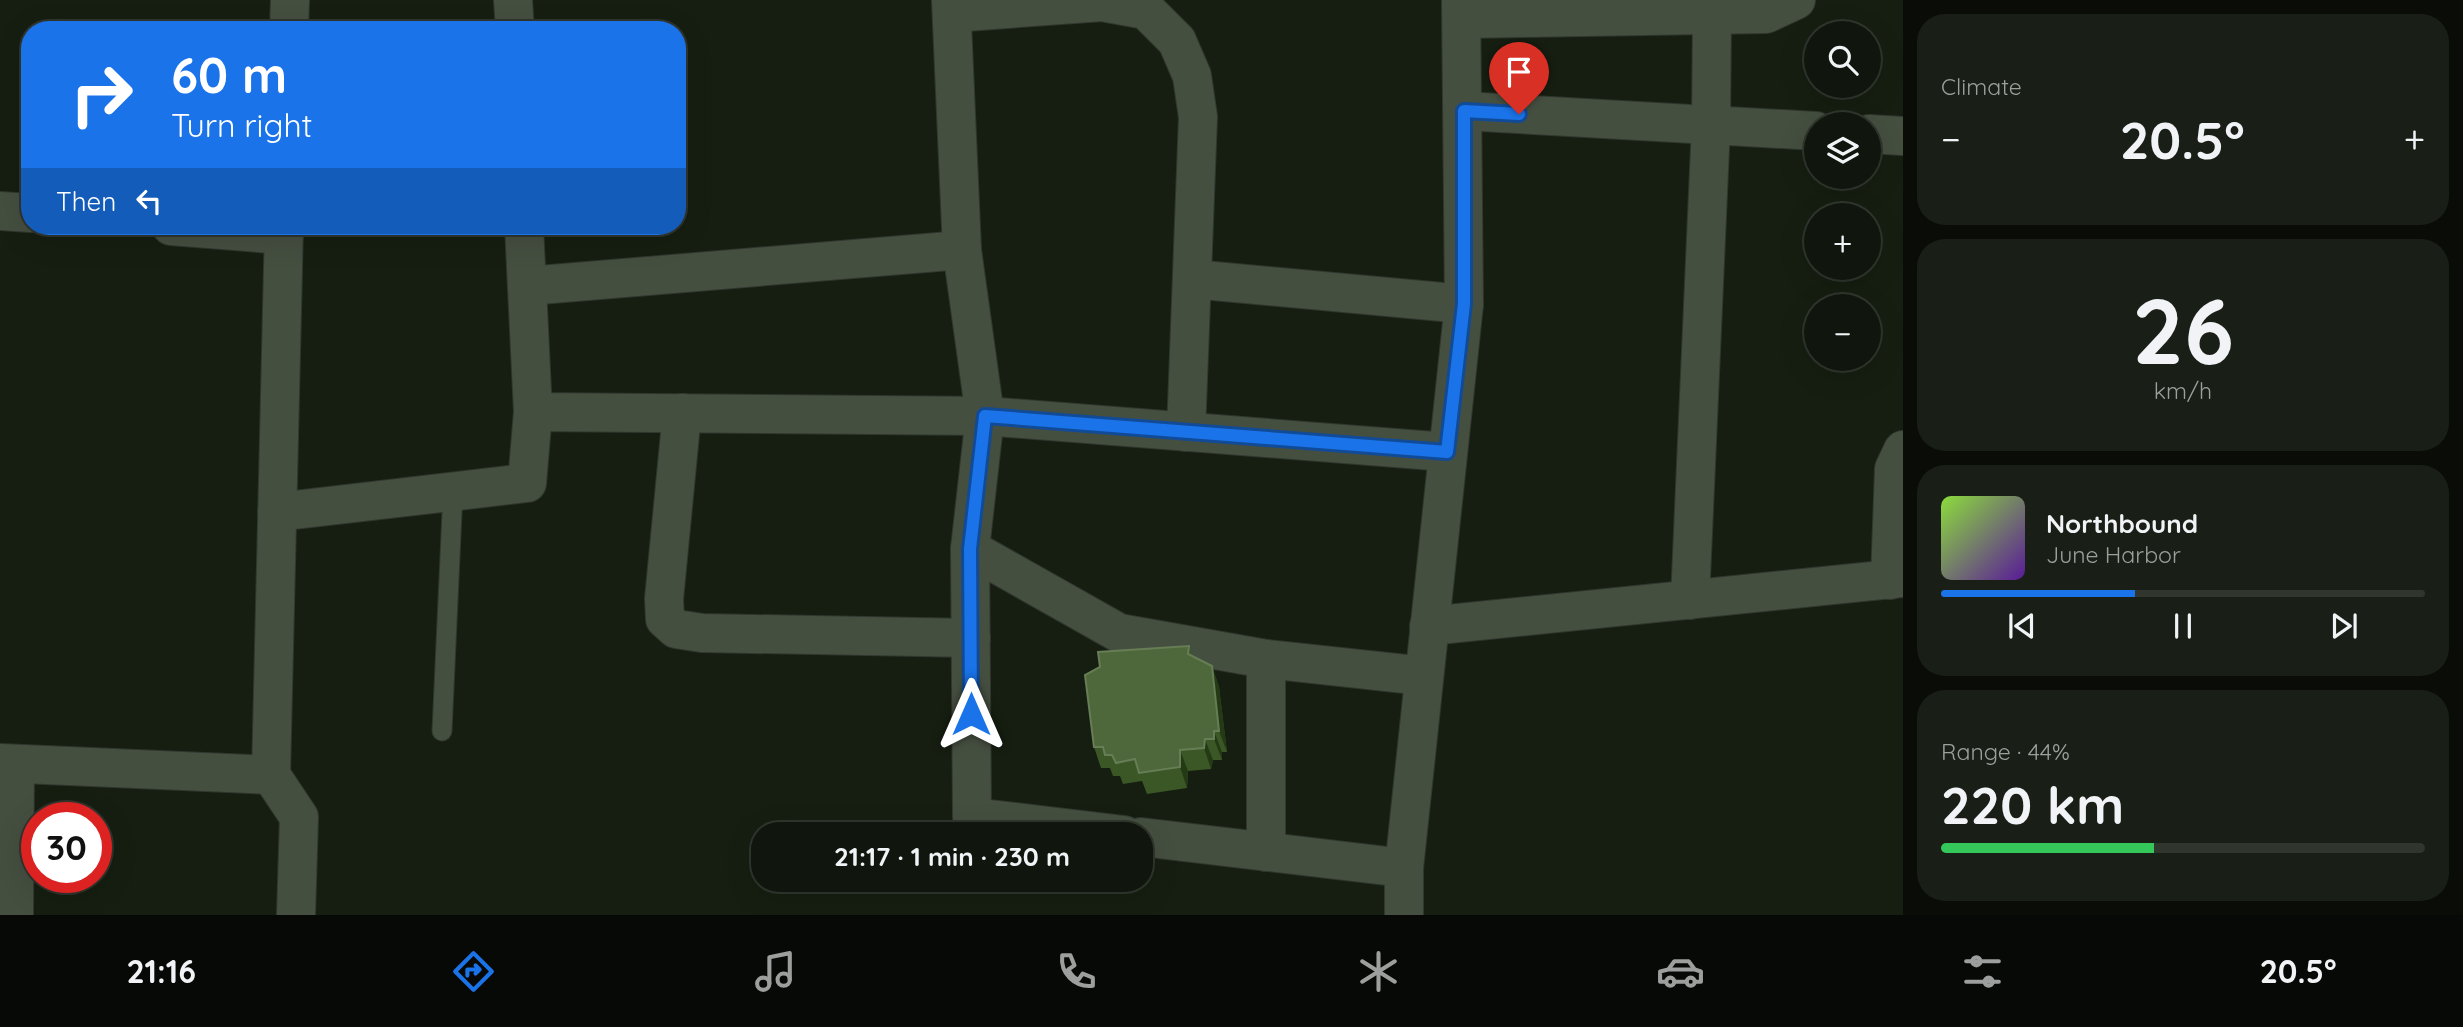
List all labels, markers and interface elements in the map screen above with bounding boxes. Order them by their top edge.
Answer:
map controls [1804,21,1881,371]
button: search [1804,21,1881,98]
pin [1489,42,1549,114]
text: 60 m [171,44,287,105]
icon: right [56,49,147,140]
icon: arrive [1500,53,1538,91]
text: Climate [1941,72,2022,101]
text: Turn right [171,105,312,145]
text: 20.5° [2120,107,2245,172]
button: layers [1804,112,1881,189]
text: − [1941,115,1961,163]
text: + [2404,115,2425,163]
icon: left [130,182,168,220]
text: Then [56,185,116,218]
button: + [1804,203,1881,280]
text: 26 [2132,273,2234,387]
button: − [1804,294,1881,371]
text: km/h [2154,376,2212,405]
text: Northbound [2046,507,2198,540]
text: June Harbor [2046,540,2181,569]
icon: previous [2003,607,2041,645]
icon: pause [2164,607,2202,645]
icon: next [2325,607,2363,645]
position arrow [934,677,1008,751]
text: Range · 44% [1941,737,2070,766]
text: 220 km [1941,772,2124,837]
speed limit sign: 30 [21,802,112,893]
text: 21:17 · 1 min · 230 m [834,840,1070,873]
icon: directions [449,947,498,996]
icon: music [751,947,800,996]
icon: phone [1052,947,1101,996]
icon: climate [1354,947,1403,996]
icon: car [1656,947,1705,996]
icon: filters [1958,947,2007,996]
text: 21:16 [126,951,196,991]
text: 20.5° [2260,951,2336,991]

